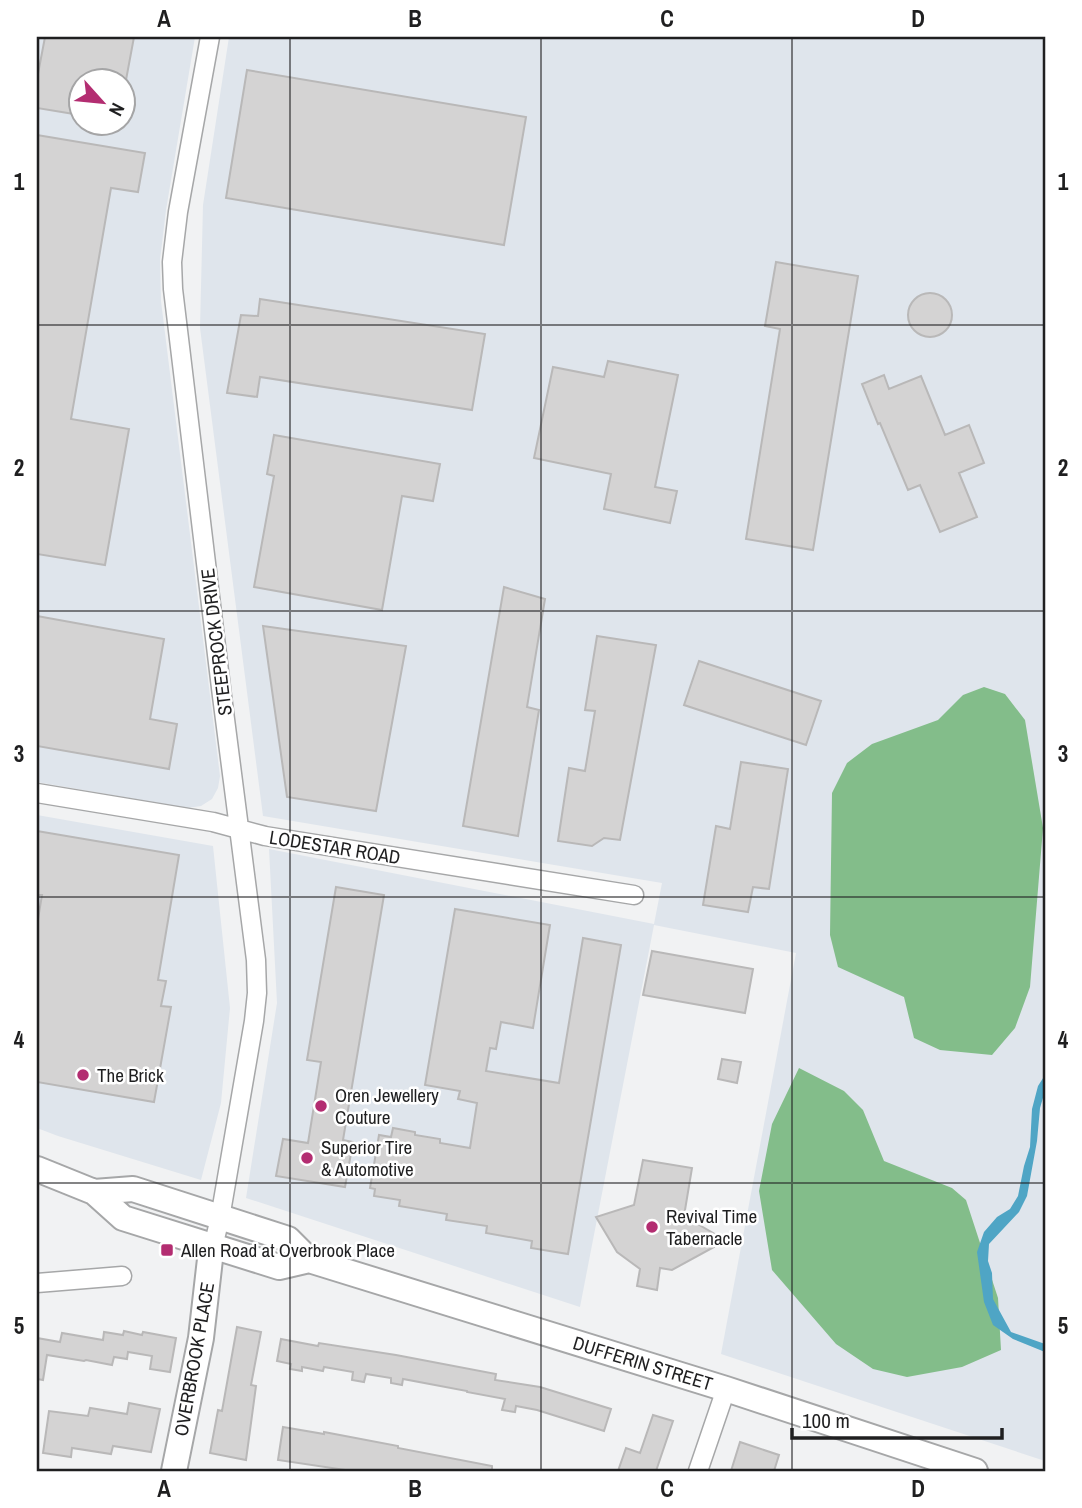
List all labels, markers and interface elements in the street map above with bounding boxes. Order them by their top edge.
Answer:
text: A [157,3,171,34]
text: B [408,3,422,34]
text: C [660,3,674,34]
text: D [911,3,925,34]
north arrow [66,66,136,136]
text: N [103,99,131,121]
text: 1 [14,166,25,197]
text: 1 [1058,166,1069,197]
text: 2 [14,452,24,483]
text: 2 [1058,452,1068,483]
street label: STEEPROCK DRIVE [194,567,238,717]
text: 3 [14,738,24,769]
text: 3 [1058,738,1068,769]
street label: LODESTAR ROAD [268,824,402,870]
text: 4 [14,1024,25,1055]
text: 4 [1058,1024,1069,1055]
place label: The Brick [97,1062,164,1088]
marker: The Brick [75,1067,91,1083]
place label: Oren Jewellery Couture [335,1082,439,1130]
marker: Oren Jewellery Couture [313,1098,329,1114]
place label: Superior Tire & Automotive [321,1134,414,1182]
marker: Superior Tire & Automotive [299,1150,315,1166]
place label: Revival Time Tabernacle [666,1203,757,1251]
marker: Revival Time Tabernacle [644,1219,660,1235]
place label: Allen Road at Overbrook Place [180,1237,395,1263]
marker: Allen Road at Overbrook Place [159,1242,175,1258]
street label: OVERBROOK PLACE [168,1280,220,1438]
text: 5 [14,1310,24,1341]
text: 5 [1058,1310,1068,1341]
street label: DUFFERIN STREET [570,1329,716,1397]
scale bar [792,1396,1002,1440]
text: 100 m [802,1406,850,1435]
text: A [157,1473,171,1504]
text: B [408,1473,422,1504]
text: C [660,1473,674,1504]
text: D [911,1473,925,1504]

